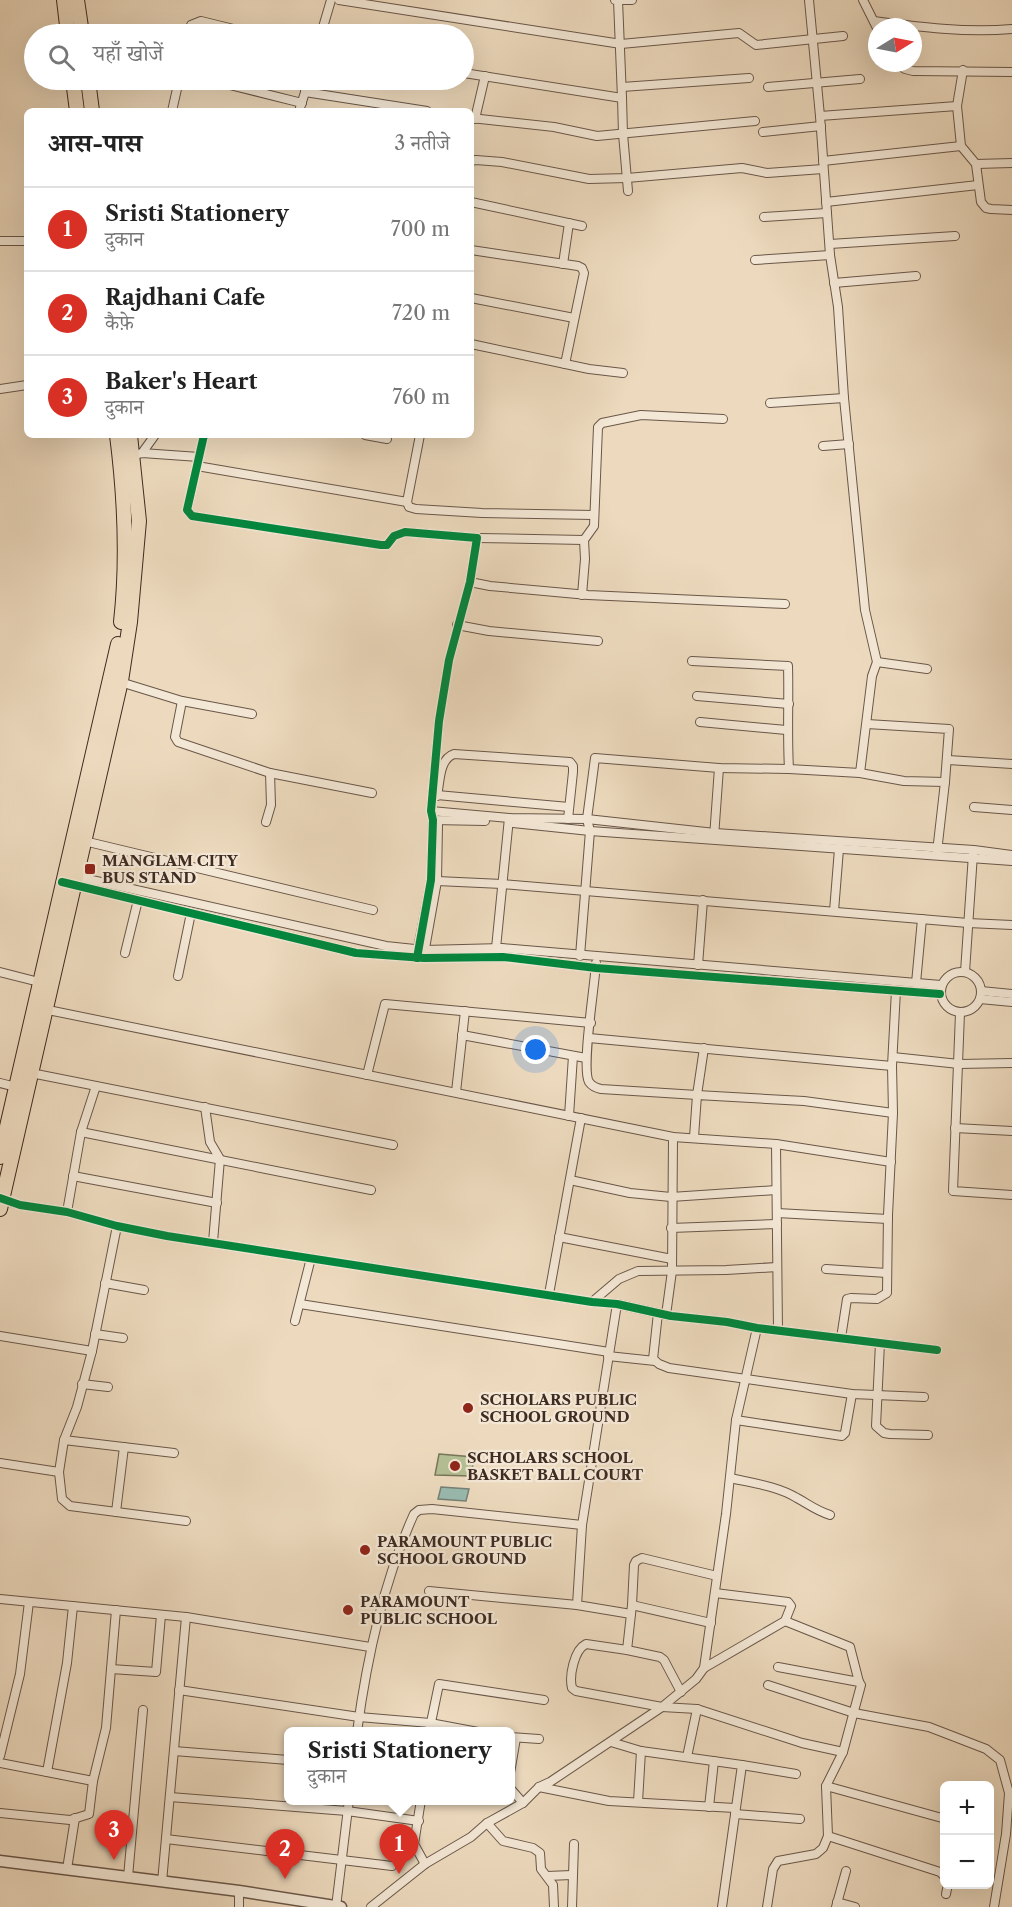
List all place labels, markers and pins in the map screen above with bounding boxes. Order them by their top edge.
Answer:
place label: MANGLAM CITY BUS STAND [102,851,239,887]
marker: MANGLAM CITY BUS STAND [83,862,97,876]
place label: SCHOLARS PUBLIC SCHOOL GROUND [480,1390,637,1426]
marker: SCHOLARS PUBLIC SCHOOL GROUND [461,1401,475,1415]
place label: SCHOLARS SCHOOL BASKET BALL COURT [467,1448,644,1484]
marker: SCHOLARS SCHOOL BASKET BALL COURT [448,1459,462,1473]
place label: PARAMOUNT PUBLIC SCHOOL GROUND [377,1532,552,1568]
marker: PARAMOUNT PUBLIC SCHOOL GROUND [358,1543,372,1557]
place label: PARAMOUNT PUBLIC SCHOOL [360,1592,498,1628]
marker: PARAMOUNT PUBLIC SCHOOL [341,1603,355,1617]
pin: 3 [94,1810,134,1860]
pin: 1 [380,1824,418,1874]
pin: 2 [266,1830,304,1879]

